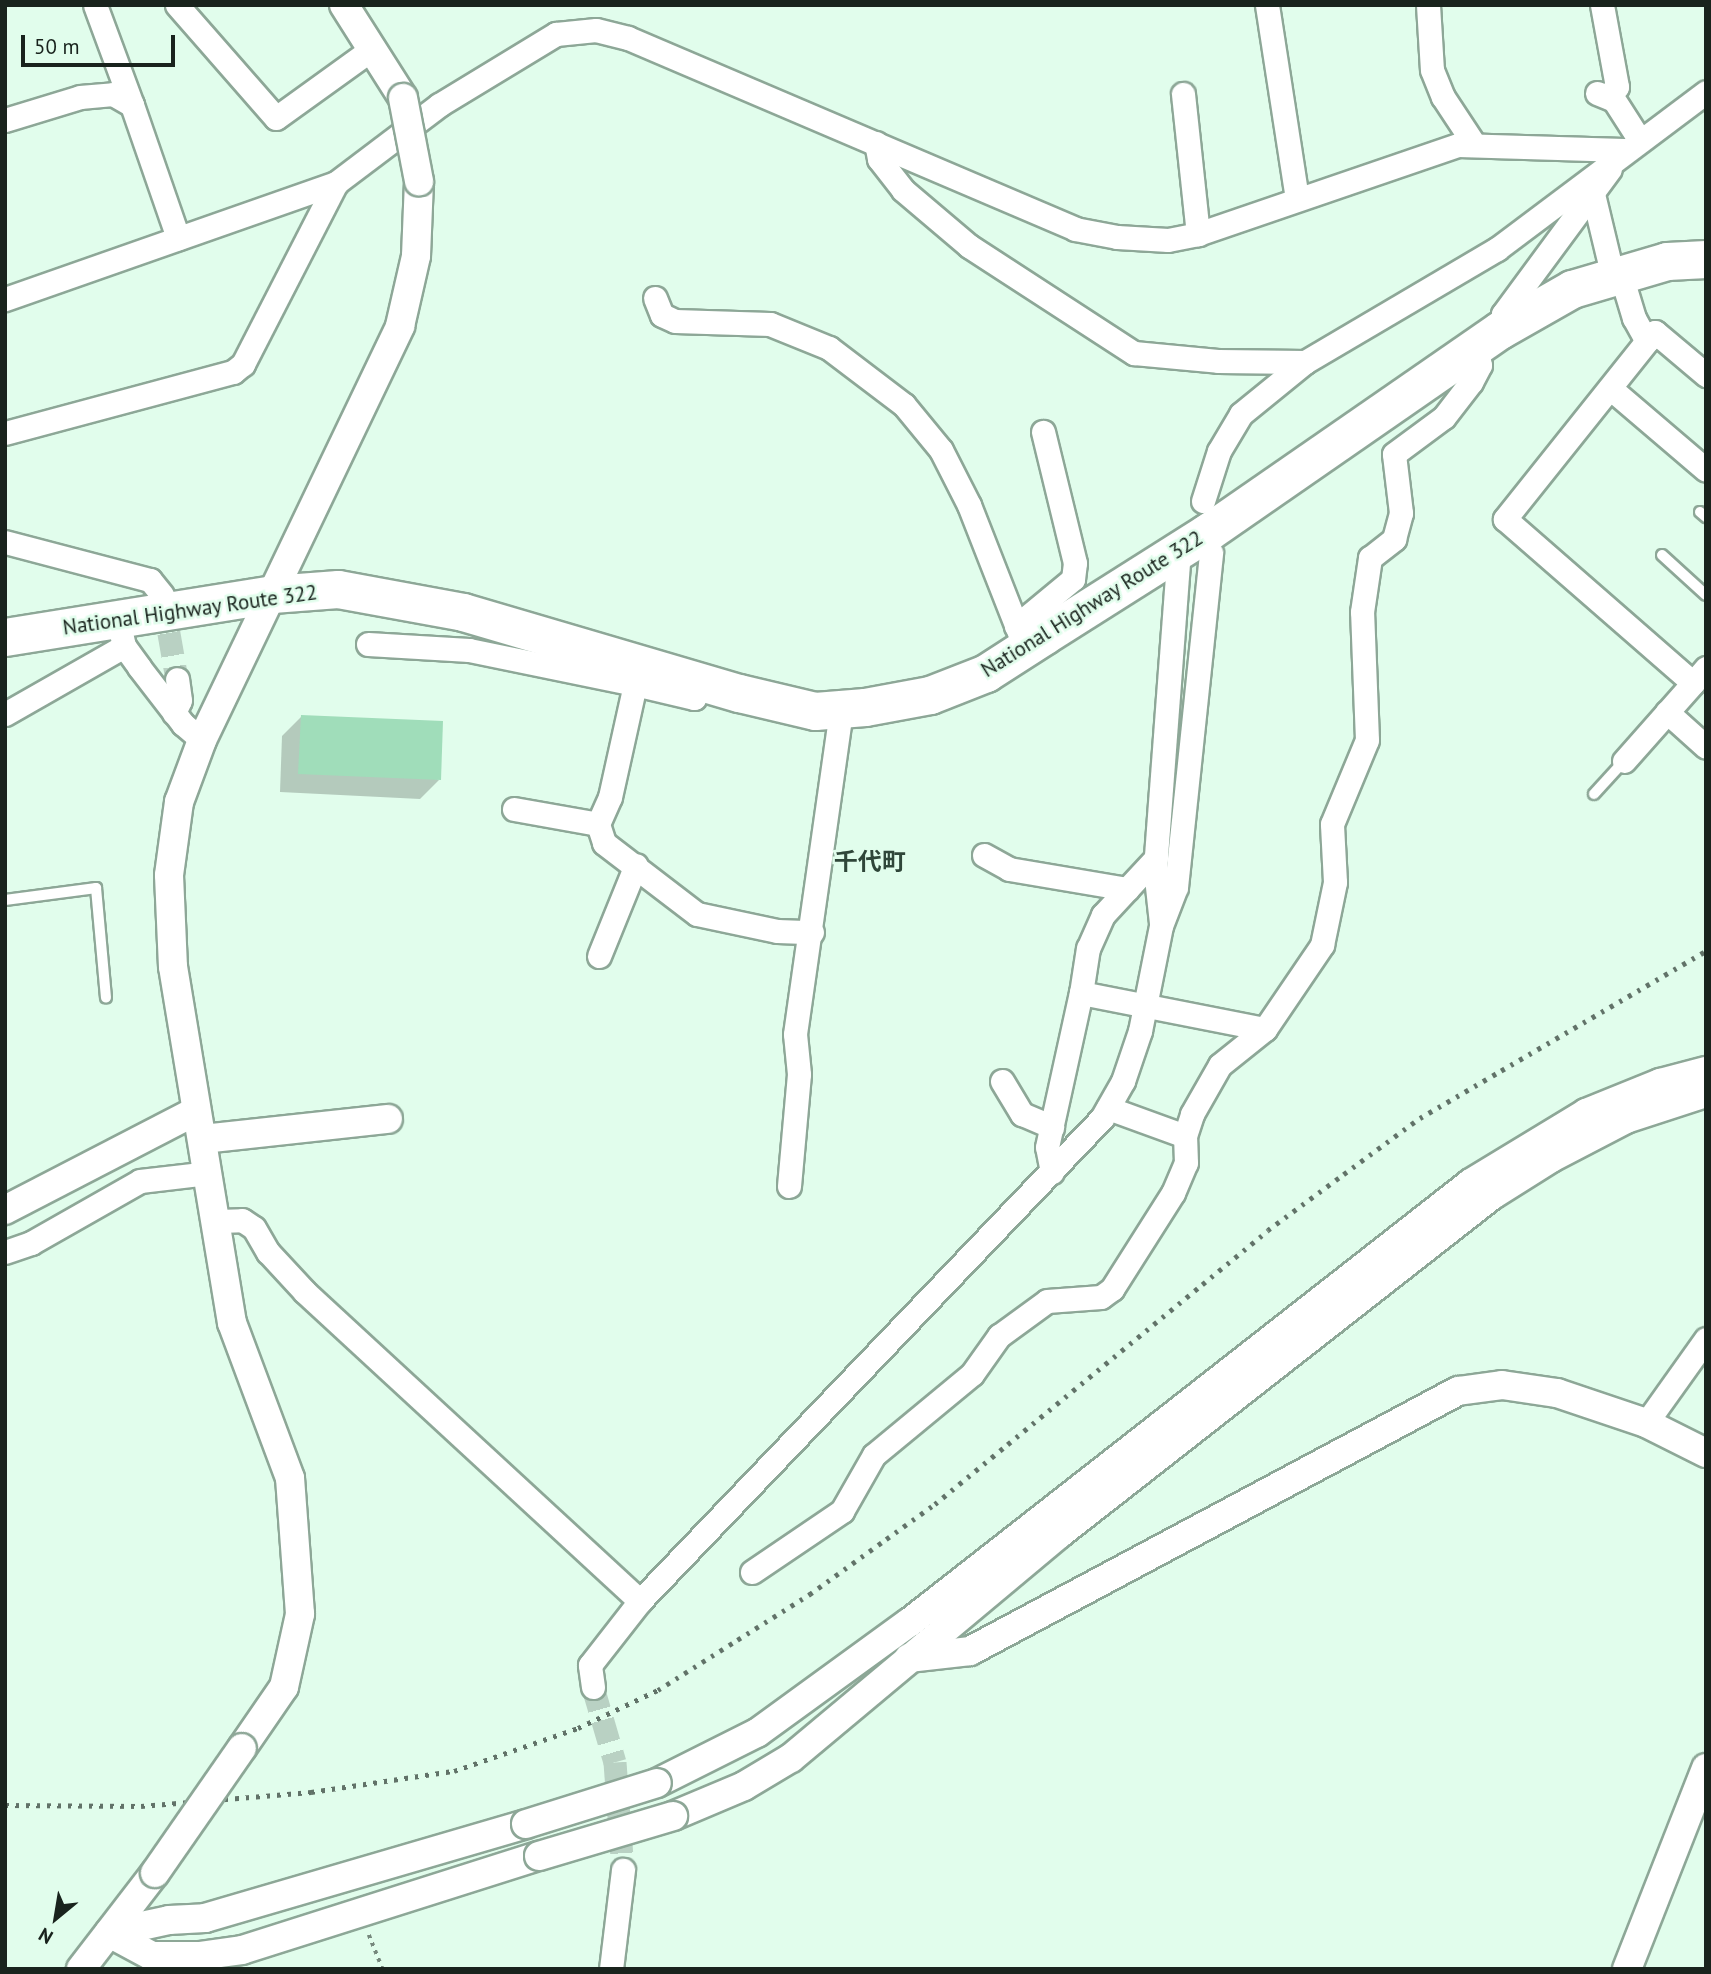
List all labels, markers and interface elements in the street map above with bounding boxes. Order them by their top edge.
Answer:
scale bar [24,21,178,65]
text: 50 m [34,33,80,60]
street label: National Highway Route 322 [976,525,1208,683]
street label: National Highway Route 322 [61,580,319,640]
district label: 千代町 [834,848,906,876]
north arrow [21,1883,91,1953]
text: N [34,1923,57,1950]

